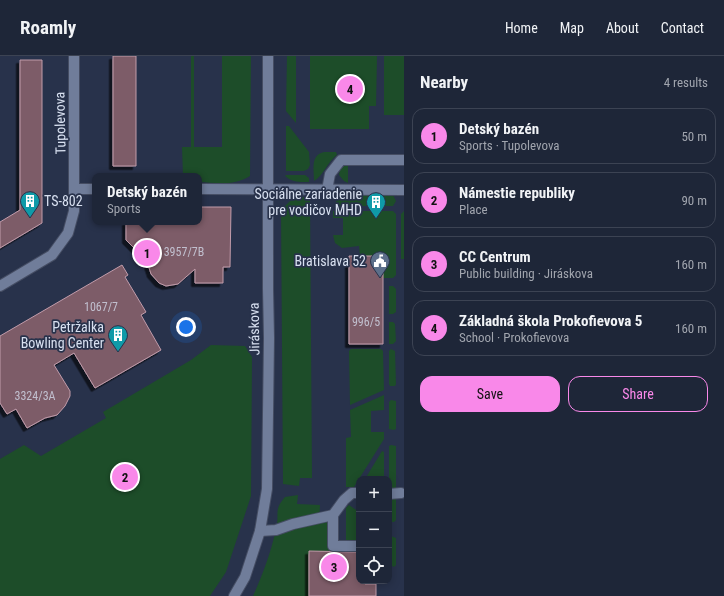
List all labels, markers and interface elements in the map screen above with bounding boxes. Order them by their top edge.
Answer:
text: Roamly [20,16,76,39]
text: Home [505,20,538,36]
text: Map [560,20,584,36]
text: About [606,20,639,36]
text: Contact [661,20,704,36]
text: Nearby [420,72,468,92]
pin: 4 [337,74,363,104]
text: 4 results [664,75,708,90]
street label: Tupolevova [51,92,69,154]
text: Detský bazén [459,120,539,138]
text: 1 [431,129,437,144]
text: 50 m [681,129,707,144]
text: Sports · Tupolevova [459,138,560,153]
popup [92,173,202,225]
text: Detský bazén [107,183,187,201]
text: Námestie republiky [459,184,575,202]
place label: Sociálne zariadenie pre vodičov MHD [254,186,362,218]
building icon: TS-802 [19,190,41,218]
building icon: Sociálne zariadenie pre vodičov MHD [365,191,387,219]
place label: TS-802 [44,193,83,209]
text: 2 [431,193,437,208]
text: 90 m [681,193,707,208]
text: Sports [107,201,141,216]
text: Place [459,202,488,217]
pin: 1 [134,238,160,268]
house number: 3957/7B [164,245,204,259]
text: CC Centrum [459,248,531,266]
public building icon: Bratislava 52 [369,250,391,278]
place label: Bratislava 52 [294,253,366,269]
text: 3 [431,257,437,272]
text: 160 m [675,257,707,272]
text: Public building · Jiráskova [459,266,593,281]
house number: 1067/7 [84,300,118,314]
street label: Jiráskova [246,302,262,356]
text: Základná škola Prokofievova 5 [459,312,642,330]
house number: 996/5 [352,315,380,329]
your location [176,317,196,337]
place label: Petržalka Bowling Center [21,319,104,351]
text: 4 [431,321,437,336]
text: 160 m [675,321,707,336]
building icon: Petržalka Bowling Center [107,324,129,352]
text: School · Prokofievova [459,330,569,345]
button: Save [420,376,560,412]
button: Share [568,376,708,412]
house number: 3324/3A [15,389,56,403]
pin: 2 [112,462,138,492]
map controls [356,476,392,584]
button: + [356,476,392,512]
button: − [356,512,392,548]
button: locate [356,548,392,584]
pin: 3 [321,552,347,582]

